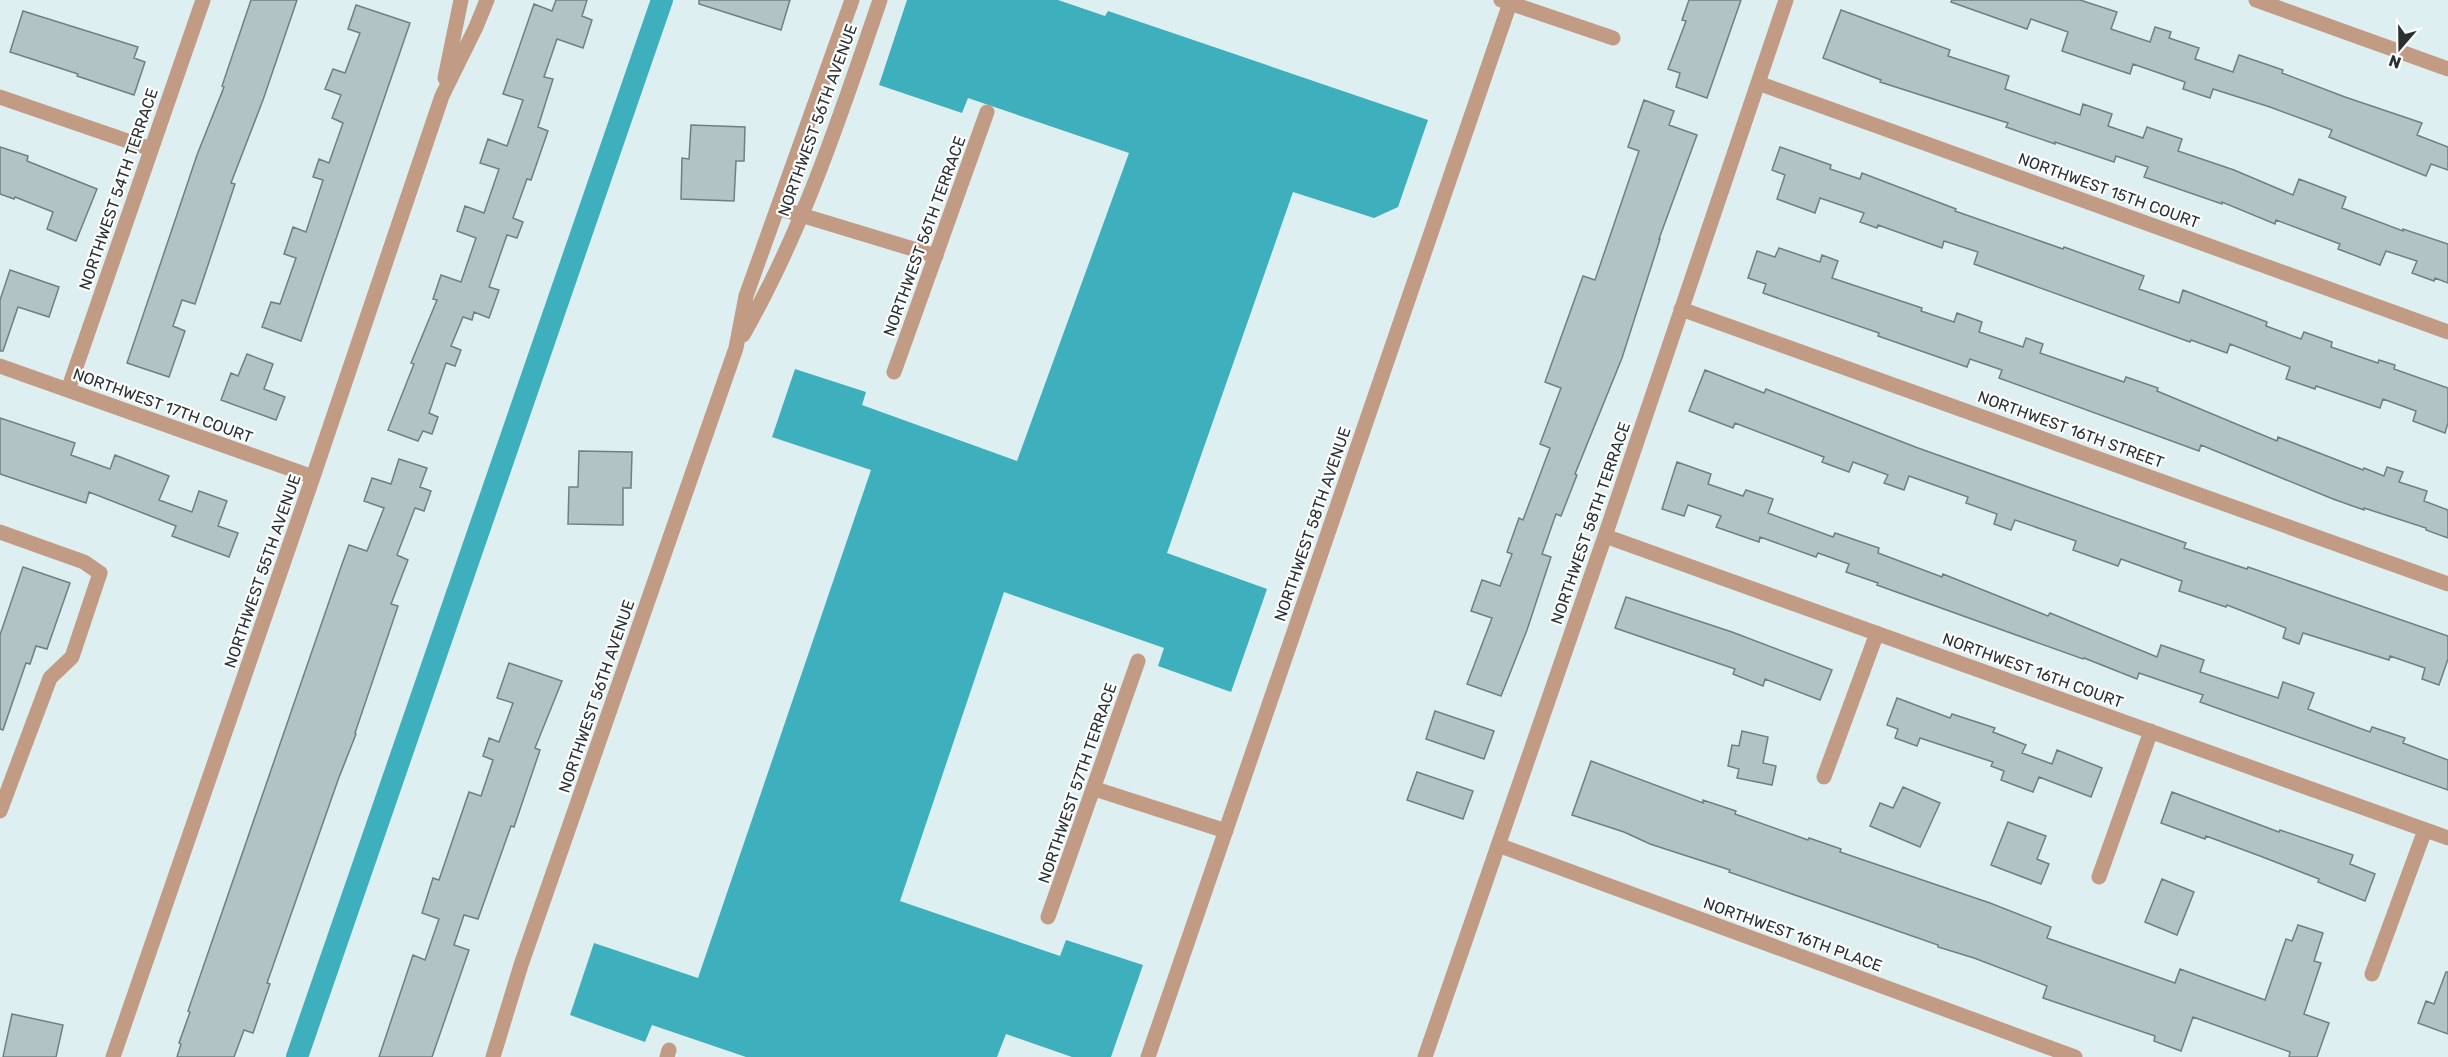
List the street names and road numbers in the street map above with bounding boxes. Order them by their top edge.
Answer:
street label: NORTHWEST 56TH AVENUE [774,22,861,219]
street label: NORTHWEST 54TH TERRACE [75,86,162,293]
street label: NORTHWEST 56TH TERRACE [879,133,970,339]
street label: NORTHWEST 15TH COURT [2016,149,2202,232]
street label: NORTHWEST 17TH COURT [70,364,255,447]
street label: NORTHWEST 16TH STREET [1975,387,2167,472]
street label: NORTHWEST 58TH TERRACE [1547,419,1634,627]
street label: NORTHWEST 58TH AVENUE [1270,425,1355,624]
street label: NORTHWEST 55TH AVENUE [220,472,305,670]
street label: NORTHWEST 56TH AVENUE [554,597,638,795]
street label: NORTHWEST 16TH COURT [1940,629,2126,712]
street label: NORTHWEST 57TH TERRACE [1034,680,1121,886]
street label: NORTHWEST 16TH PLACE [1701,893,1885,976]

